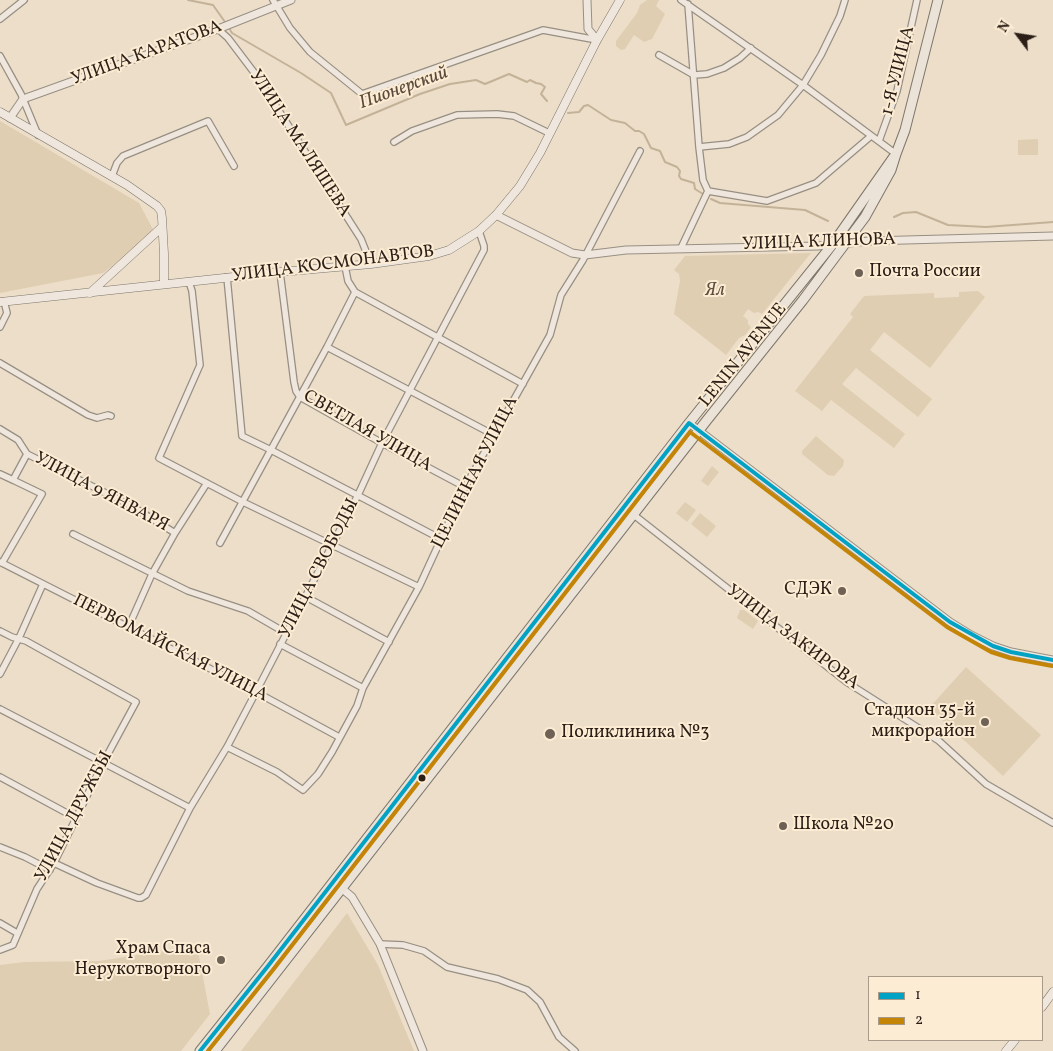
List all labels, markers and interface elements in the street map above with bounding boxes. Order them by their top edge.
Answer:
north arrow [993,10,1043,60]
street label: УЛИЦА КАРАТОВА [69,17,225,91]
text: N [994,18,1015,36]
street label: 1-Я УЛИЦА [877,24,921,118]
water label: Пионерский [356,62,452,116]
street label: УЛИЦА МАЛЯШЕВА [243,66,355,222]
street label: УЛИЦА КЛИНОВА [742,230,896,256]
street label: УЛИЦА КОСМОНАВТОВ [230,242,436,288]
place label: Почта России [869,262,981,284]
marker: Почта России [853,267,865,279]
park label: Ял [705,281,725,303]
street label: LENIN AVENUE [696,300,792,412]
street label: СВЕТЛАЯ УЛИЦА [299,386,435,478]
street label: ЦЕЛИННАЯ УЛИЦА [428,393,524,553]
street label: УЛИЦА 9 ЯНВАРЯ [30,448,172,538]
street label: УЛИЦА СВОБОДЫ [275,495,365,643]
place label: СДЭК [784,580,832,602]
street label: УЛИЦА ЗАКИРОВА [721,581,863,695]
marker: СДЭК [836,585,848,597]
street label: ПЕРВОМАЙСКАЯ УЛИЦА [69,590,271,708]
place label: Стадион 35-й микрорайон [864,701,975,744]
marker: Стадион 35-й микрорайон [979,716,991,728]
place label: Поликлиника №3 [561,723,709,745]
marker: Поликлиника №3 [543,727,557,741]
street label: УЛИЦА ДРУЖБЫ [31,748,119,886]
unlabelled marker [417,773,427,783]
place label: Школа №20 [793,815,894,837]
marker: Школа №20 [777,820,789,832]
place label: Храм Спаса Нерукотворного [74,939,211,982]
marker: Храм Спаса Нерукотворного [215,954,227,966]
legend [868,976,1043,1041]
text: 1 [915,985,921,1006]
text: 2 [915,1010,923,1031]

